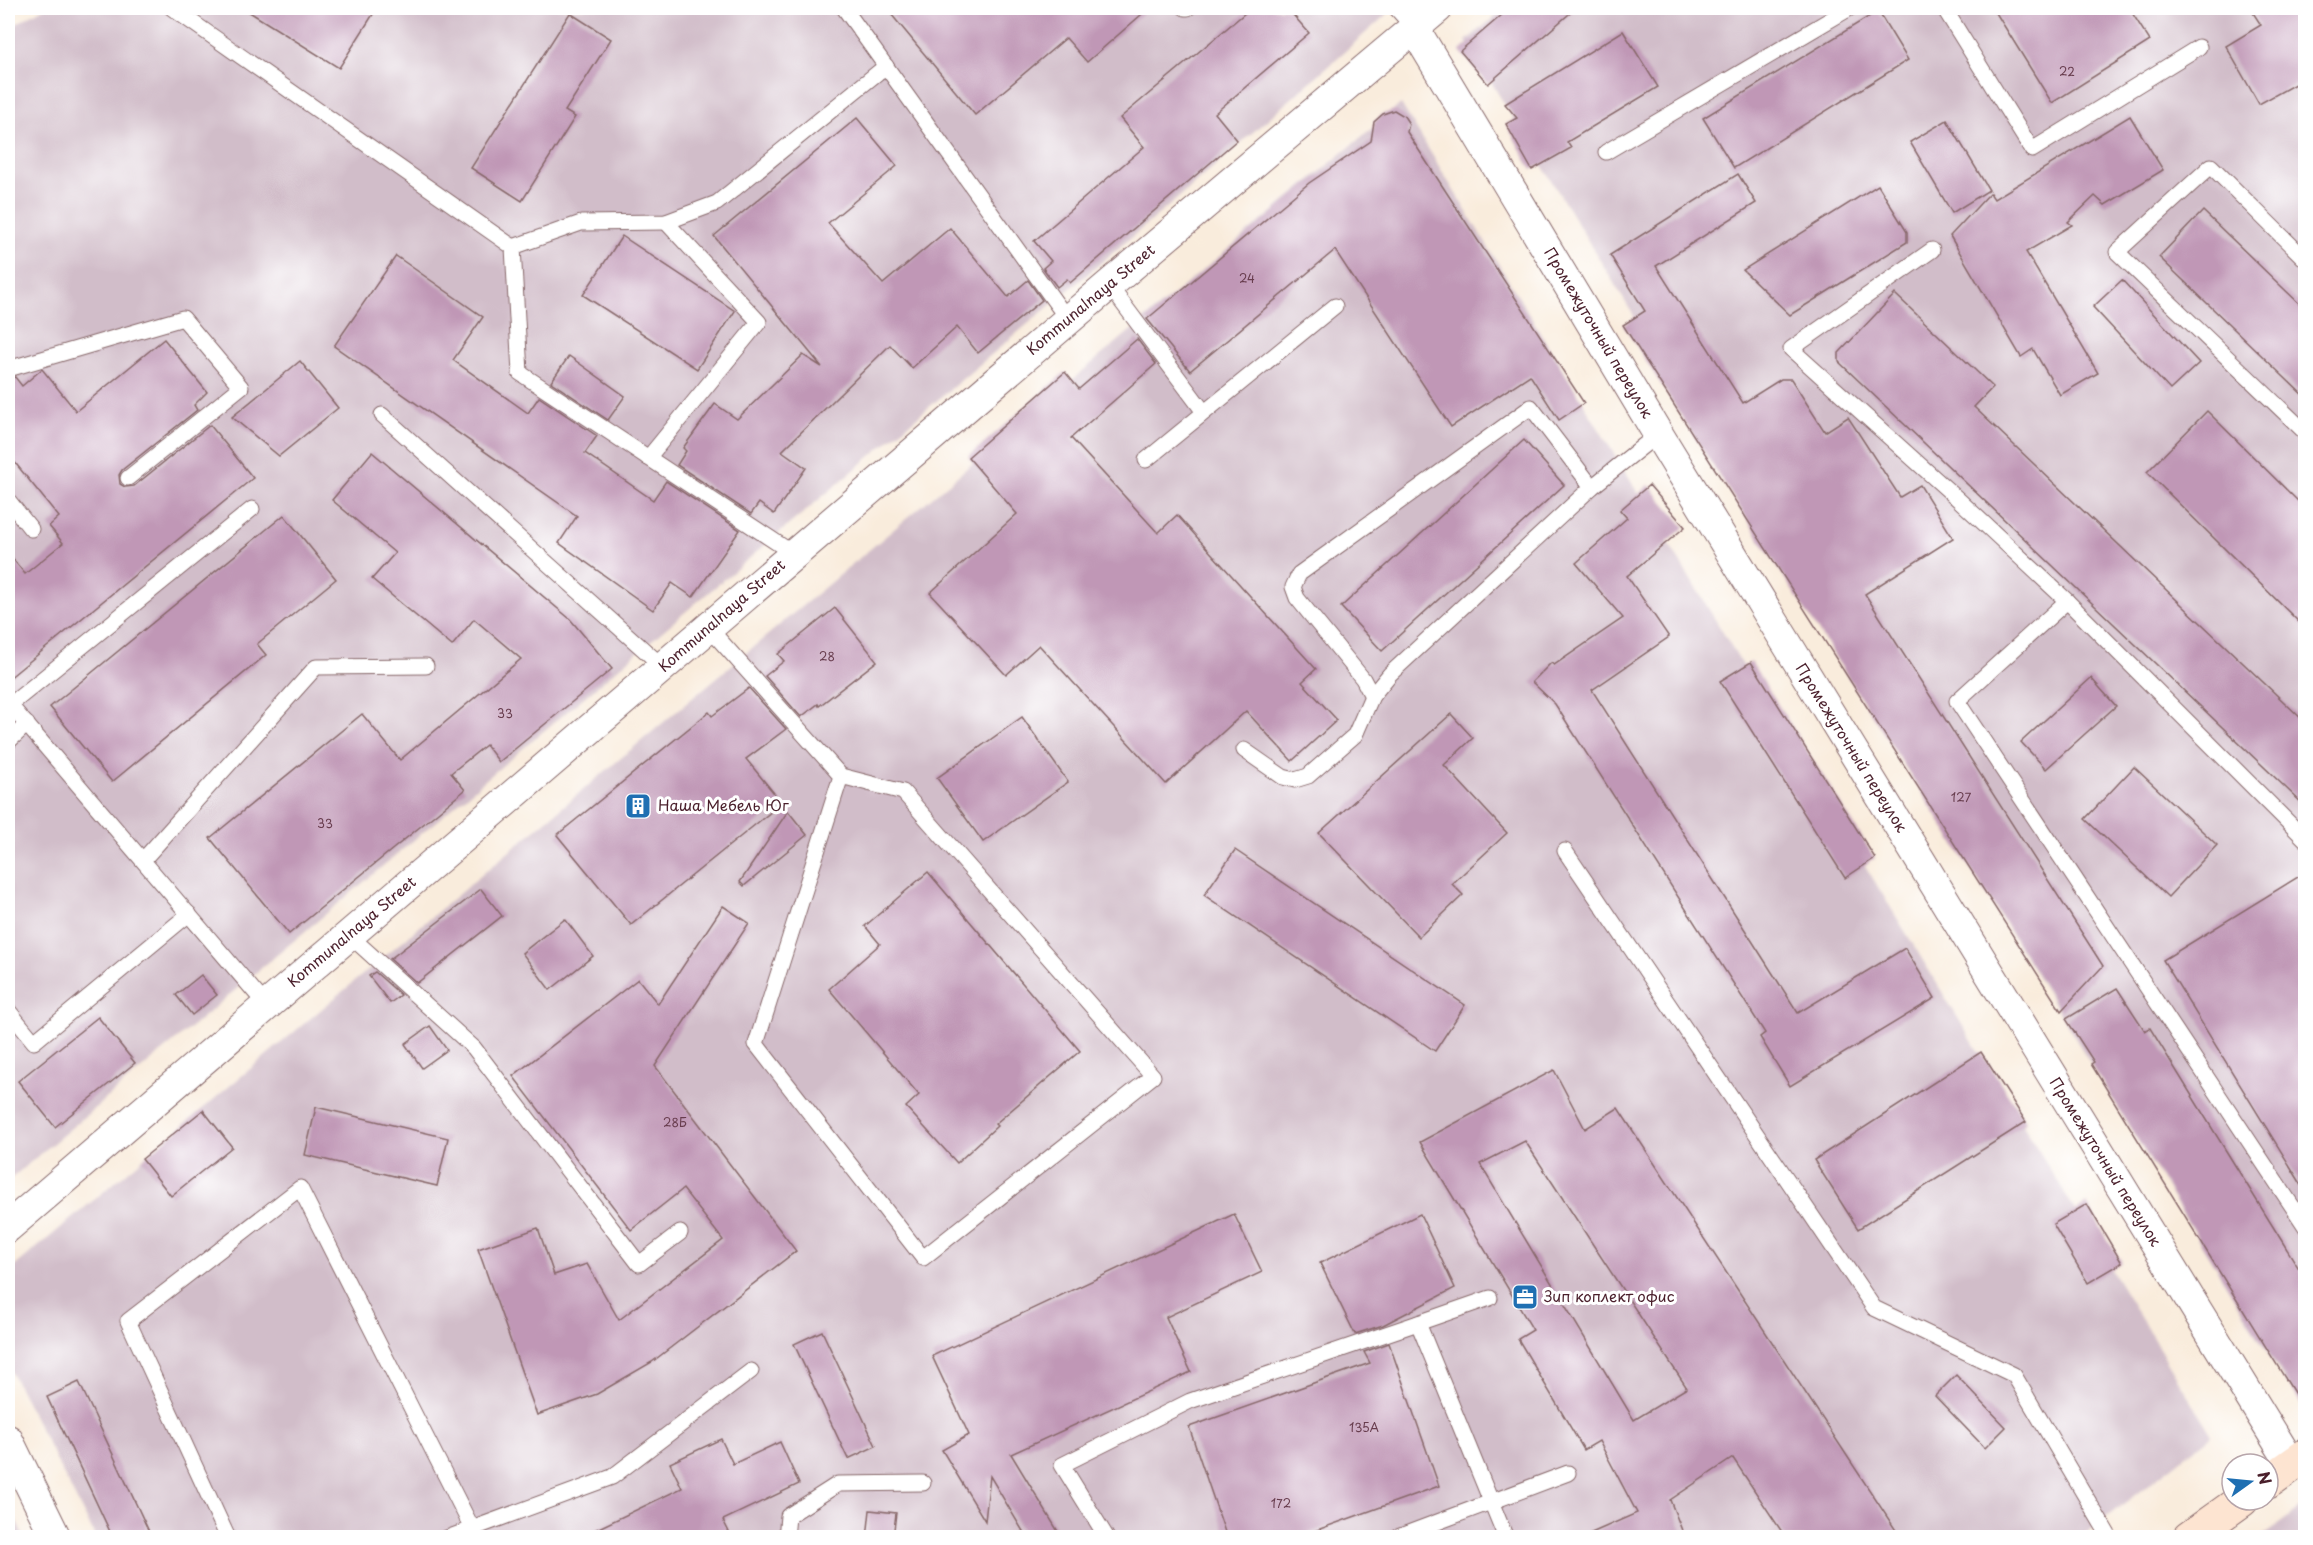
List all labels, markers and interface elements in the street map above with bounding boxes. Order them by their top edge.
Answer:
house number: 22 [2059,62,2075,80]
street label: Kommunalnaya Street [1021,238,1159,360]
street label: Промежуточный переулок [1539,243,1660,422]
house number: 24 [1239,269,1255,287]
street label: Kommunalnaya Street [652,553,790,677]
house number: 28 [819,647,835,665]
street label: Промежуточный переулок [1791,658,1914,836]
house number: 33 [497,704,513,722]
house number: 127 [1951,788,1971,806]
building icon: Наша Мебель Юг [623,791,653,821]
place label: Наша Мебель Юг [658,793,789,816]
house number: 33 [317,814,333,832]
street label: Kommunalnaya Street [282,870,420,992]
street label: Промежуточный переулок [2045,1072,2168,1250]
house number: 28Б [663,1113,687,1131]
office icon: Зип коплект офис [1510,1282,1540,1312]
place label: Зип коплект офис [1544,1284,1675,1307]
house number: 135А [1349,1418,1379,1436]
north arrow [2220,1452,2280,1512]
text: N [2252,1469,2279,1487]
house number: 172 [1271,1494,1291,1512]

